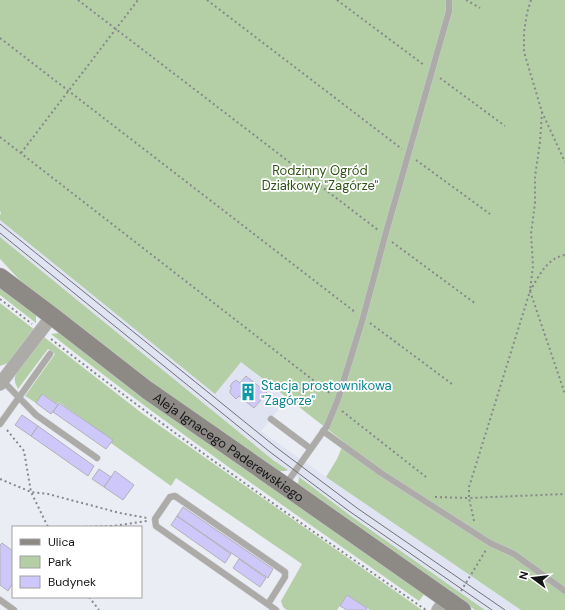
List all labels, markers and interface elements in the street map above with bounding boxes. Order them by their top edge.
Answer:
park label: Rodzinny Ogród Działkowy "Zagórze" [262,162,378,194]
place label: Stacja prostownikowa "Zagórze" [261,377,392,409]
building icon: Stacja prostownikowa "Zagórze" [238,382,258,402]
street label: Aleja Ignacego Paderewskiego [150,388,308,506]
legend [12,526,142,598]
text: Ulica [48,534,75,550]
text: Park [48,554,72,570]
north arrow [513,558,553,598]
text: N [516,570,531,581]
text: Budynek [48,574,96,590]

